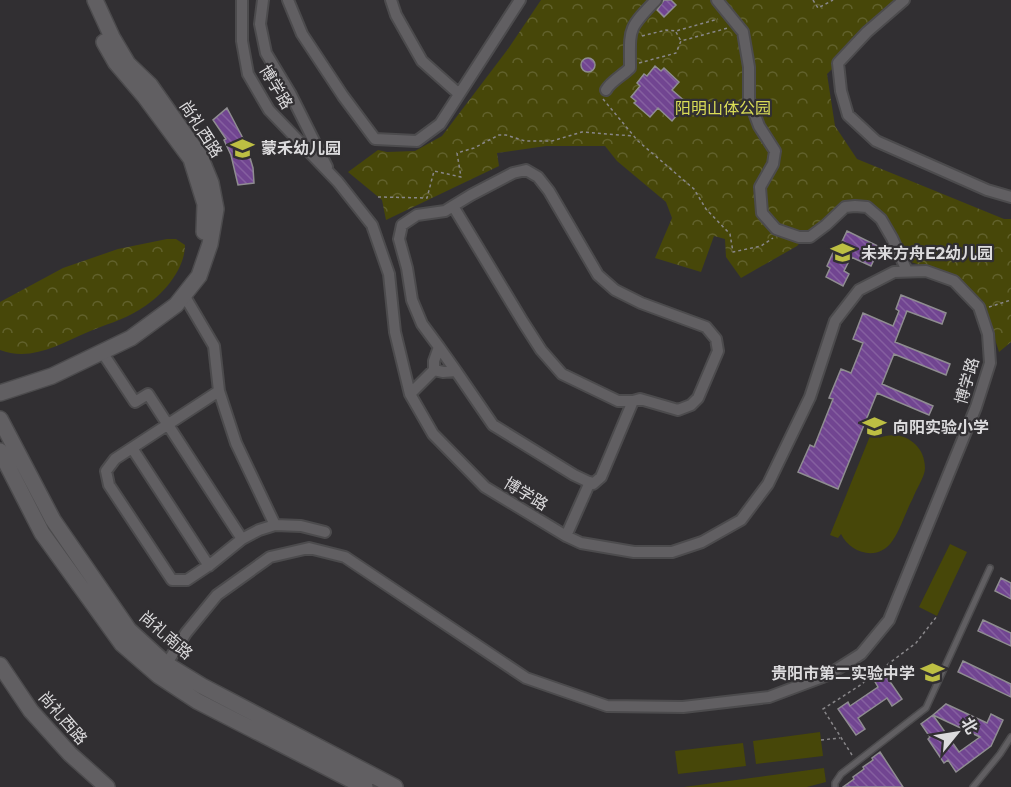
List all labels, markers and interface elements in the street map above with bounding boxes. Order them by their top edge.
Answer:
street label: 博学路 [255,62,297,112]
street label: 尚礼西路 [176,97,226,161]
park label: 阳明山体公园 [675,99,771,118]
school or university icon: 蒙禾幼儿园 [230,135,256,161]
place label: 蒙禾幼儿园 [261,139,341,158]
school or university icon: 未来方舟E2幼儿园 [830,240,856,266]
place label: 未来方舟E2幼儿园 [861,244,993,263]
street label: 博学路 [951,355,983,407]
school or university icon: 向阳实验小学 [862,414,888,440]
place label: 向阳实验小学 [893,418,989,437]
street label: 博学路 [501,473,551,515]
street label: 尚礼南路 [136,607,196,663]
school or university icon: 贵阳市第二实验中学 [920,660,946,686]
place label: 贵阳市第二实验中学 [771,664,915,683]
street label: 尚礼西路 [35,688,91,748]
north arrow [927,703,987,763]
text: 北 [957,714,982,737]

